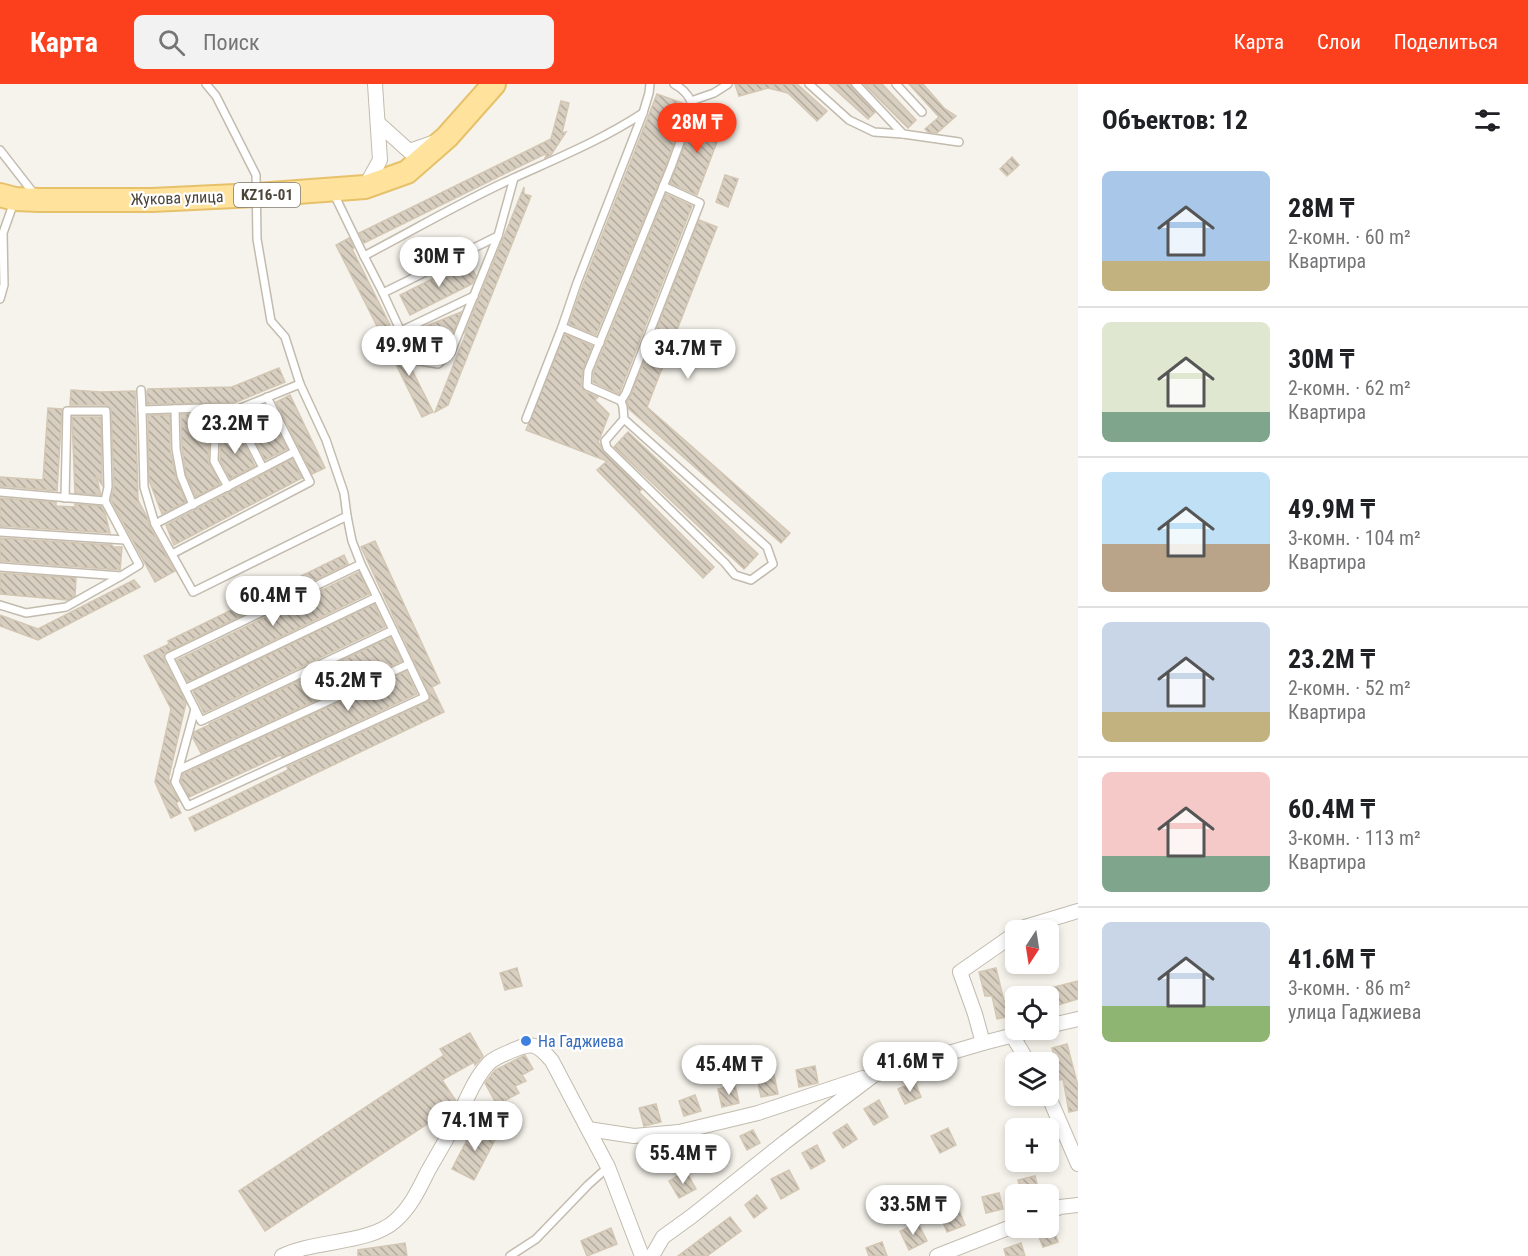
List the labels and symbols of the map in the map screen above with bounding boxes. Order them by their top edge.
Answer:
pin: 28M ₸ [655,103,739,154]
road number: KZ16-01 [234,183,300,207]
street label: Жукова улица [130,187,224,209]
pin: 30M ₸ [397,237,481,288]
pin: 49.9M ₸ [354,326,464,377]
pin: 34.7M ₸ [633,329,743,380]
pin: 23.2M ₸ [180,404,290,455]
pin: 60.4M ₸ [218,576,328,627]
pin: 45.2M ₸ [293,661,403,712]
north arrow [1005,920,1059,974]
place label: На Гаджиева [538,1032,624,1051]
marker: На Гаджиева [519,1034,533,1048]
pin: 41.6M ₸ [855,1042,965,1093]
pin: 45.4M ₸ [674,1045,784,1096]
pin: 74.1M ₸ [420,1101,530,1152]
pin: 55.4M ₸ [628,1134,738,1185]
pin: 33.5M ₸ [858,1185,968,1236]

